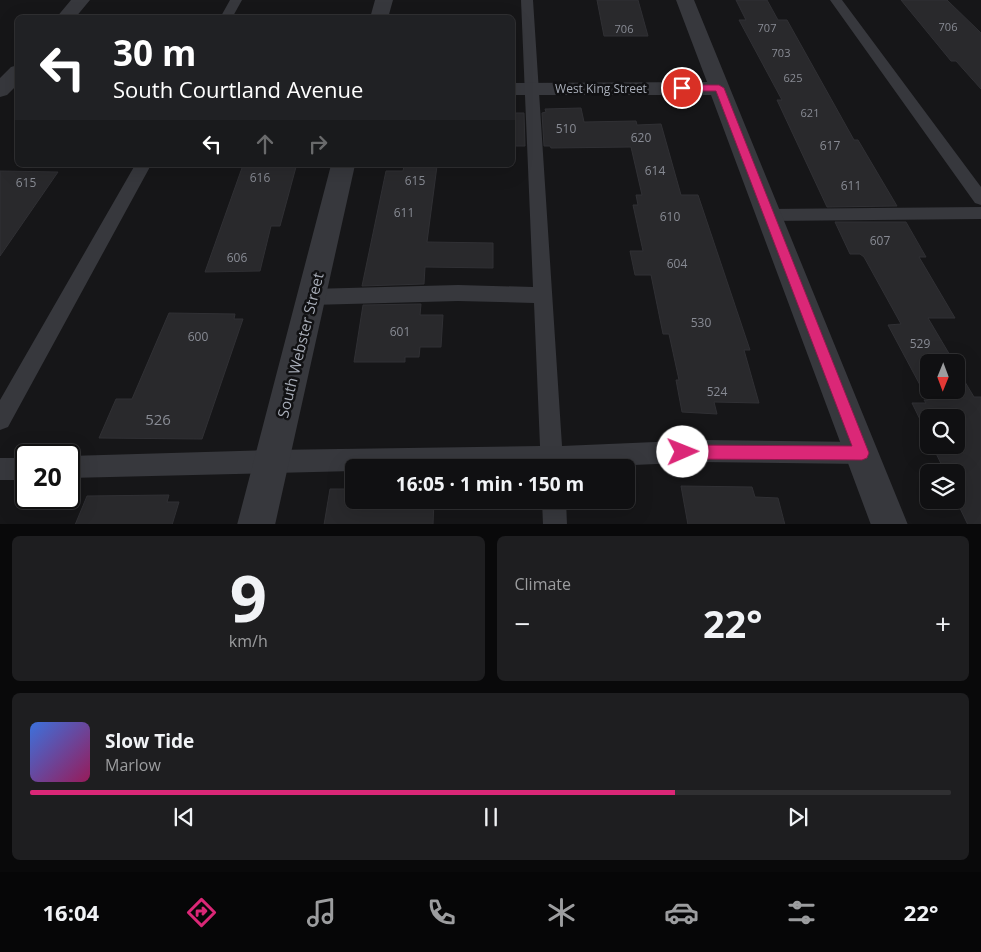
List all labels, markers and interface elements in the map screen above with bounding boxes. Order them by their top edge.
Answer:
house number: 706 [939,19,957,34]
house number: 707 [758,20,776,35]
house number: 706 [615,21,633,36]
text: 30 m [113,29,196,76]
icon: left [30,35,95,100]
house number: 703 [772,45,790,60]
pin [661,67,703,109]
house number: 625 [784,70,802,85]
text: South Courtland Avenue [113,74,363,104]
icon: arrive [668,74,696,102]
street label: West King Street [555,80,647,97]
house number: 621 [801,105,819,120]
house number: 510 [556,120,576,137]
house number: 620 [631,129,651,146]
icon: left [198,130,226,158]
icon: ahead [251,130,279,158]
icon: right [304,130,332,158]
house number: 617 [820,137,840,154]
house number: 614 [645,162,665,179]
house number: 616 [250,169,270,186]
house number: 615 [405,172,425,189]
house number: 615 [16,174,36,191]
house number: 611 [841,177,861,194]
house number: 611 [394,204,414,221]
house number: 610 [660,208,680,225]
house number: 607 [870,232,890,249]
house number: 606 [227,249,247,266]
house number: 604 [667,255,687,272]
street label: South Webster Street [272,270,328,420]
house number: 530 [691,314,711,331]
house number: 601 [390,323,410,340]
house number: 600 [188,328,208,345]
house number: 529 [910,335,930,352]
north arrow [920,354,965,399]
map controls [920,354,965,509]
house number: 524 [707,383,727,400]
house number: 526 [145,409,171,429]
button: search [920,409,965,454]
position arrow [656,425,708,477]
speed limit sign: 20 [15,444,80,509]
button: layers [920,464,965,509]
text: 16:05 · 1 min · 150 m [396,471,584,497]
text: 9 [230,553,267,641]
text: Climate [515,573,571,595]
text: 22° [703,597,763,649]
text: − [515,604,531,642]
text: + [935,604,951,642]
text: km/h [229,630,268,652]
text: Slow Tide [105,728,194,754]
text: Marlow [105,754,161,776]
icon: previous [170,803,198,831]
icon: pause [477,803,505,831]
icon: next [784,803,812,831]
icon: directions [184,895,219,930]
icon: music [304,895,339,930]
icon: phone [424,895,459,930]
icon: climate [544,895,579,930]
icon: car [664,895,699,930]
icon: filters [784,895,819,930]
text: 16:04 [42,897,99,927]
text: 22° [904,897,938,927]

